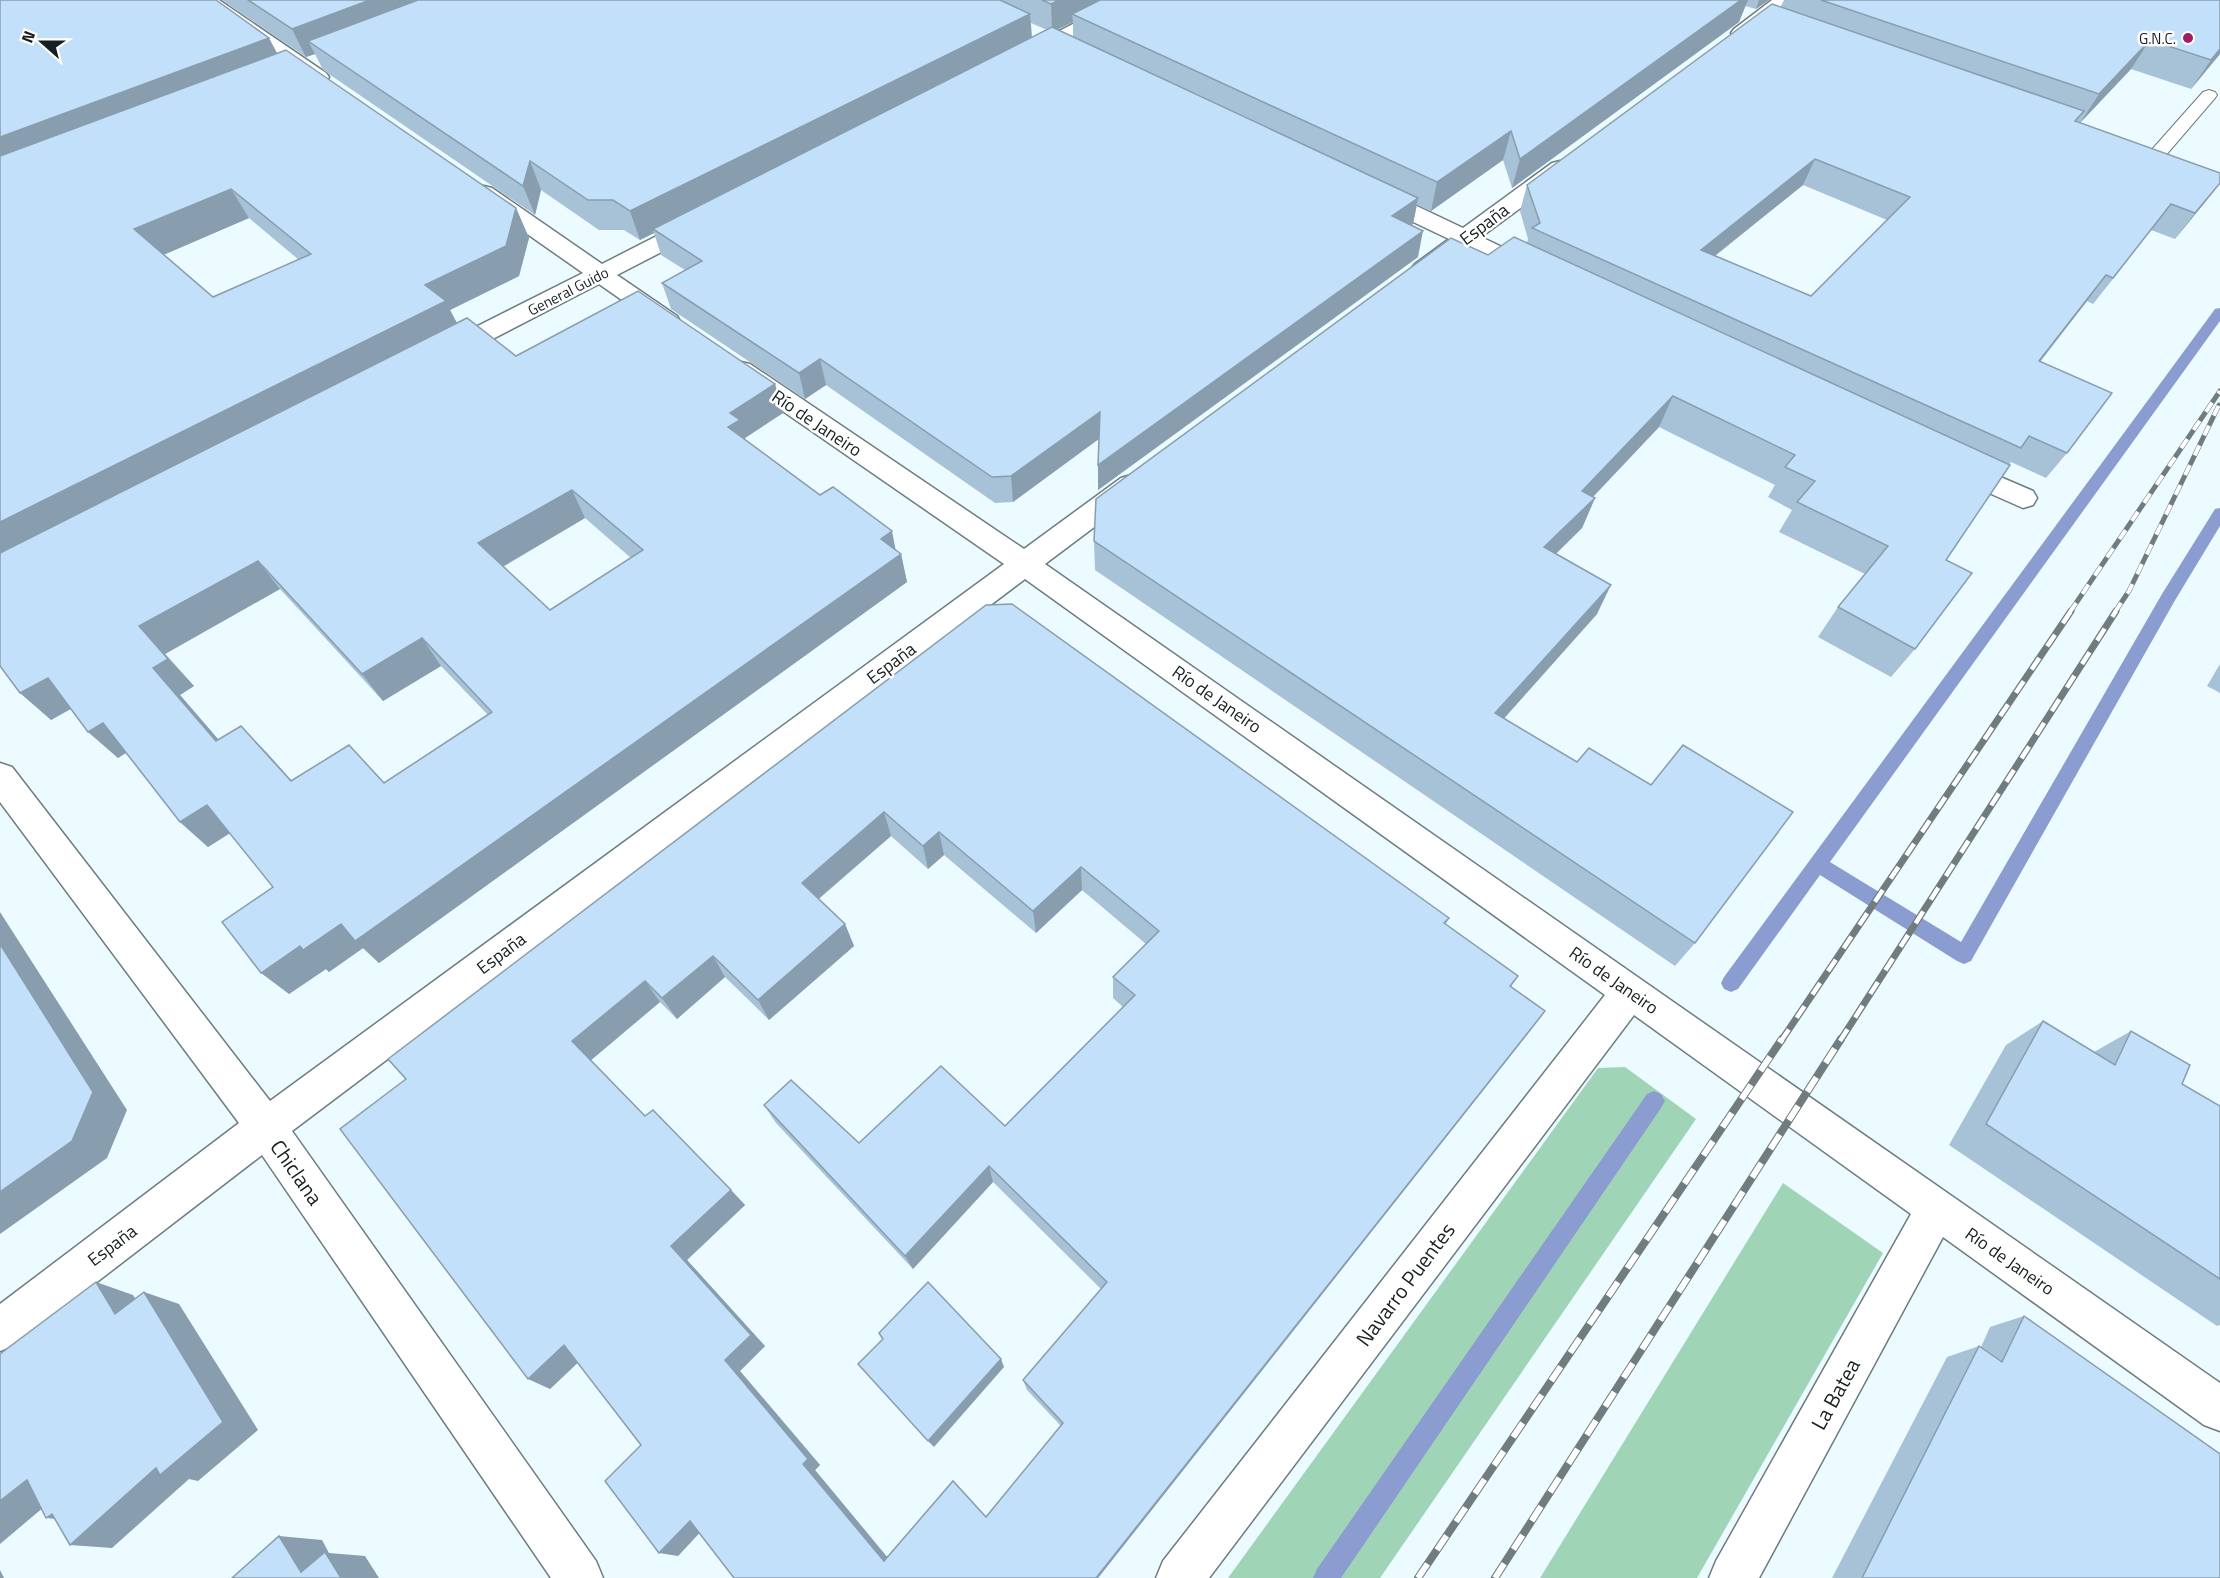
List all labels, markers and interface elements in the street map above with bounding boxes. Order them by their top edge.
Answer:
north arrow [12,12,72,72]
text: N [15,27,41,46]
place label: G.N.C. [2139,27,2176,50]
marker: G.N.C. [2181,31,2195,45]
street label: España [1454,197,1514,251]
street label: General Guido [523,261,613,321]
street label: Río de Janeiro [767,383,867,463]
street label: España [861,636,921,690]
street label: Río de Janeiro [1167,658,1267,740]
street label: España [471,926,531,980]
street label: Río de Janeiro [1564,939,1664,1021]
street label: Chiclana [263,1133,331,1212]
street label: Navarro Puentes [1348,1215,1462,1353]
street label: España [82,1218,142,1272]
street label: Río de Janeiro [1960,1220,2060,1302]
street label: La Batea [1802,1352,1868,1435]

